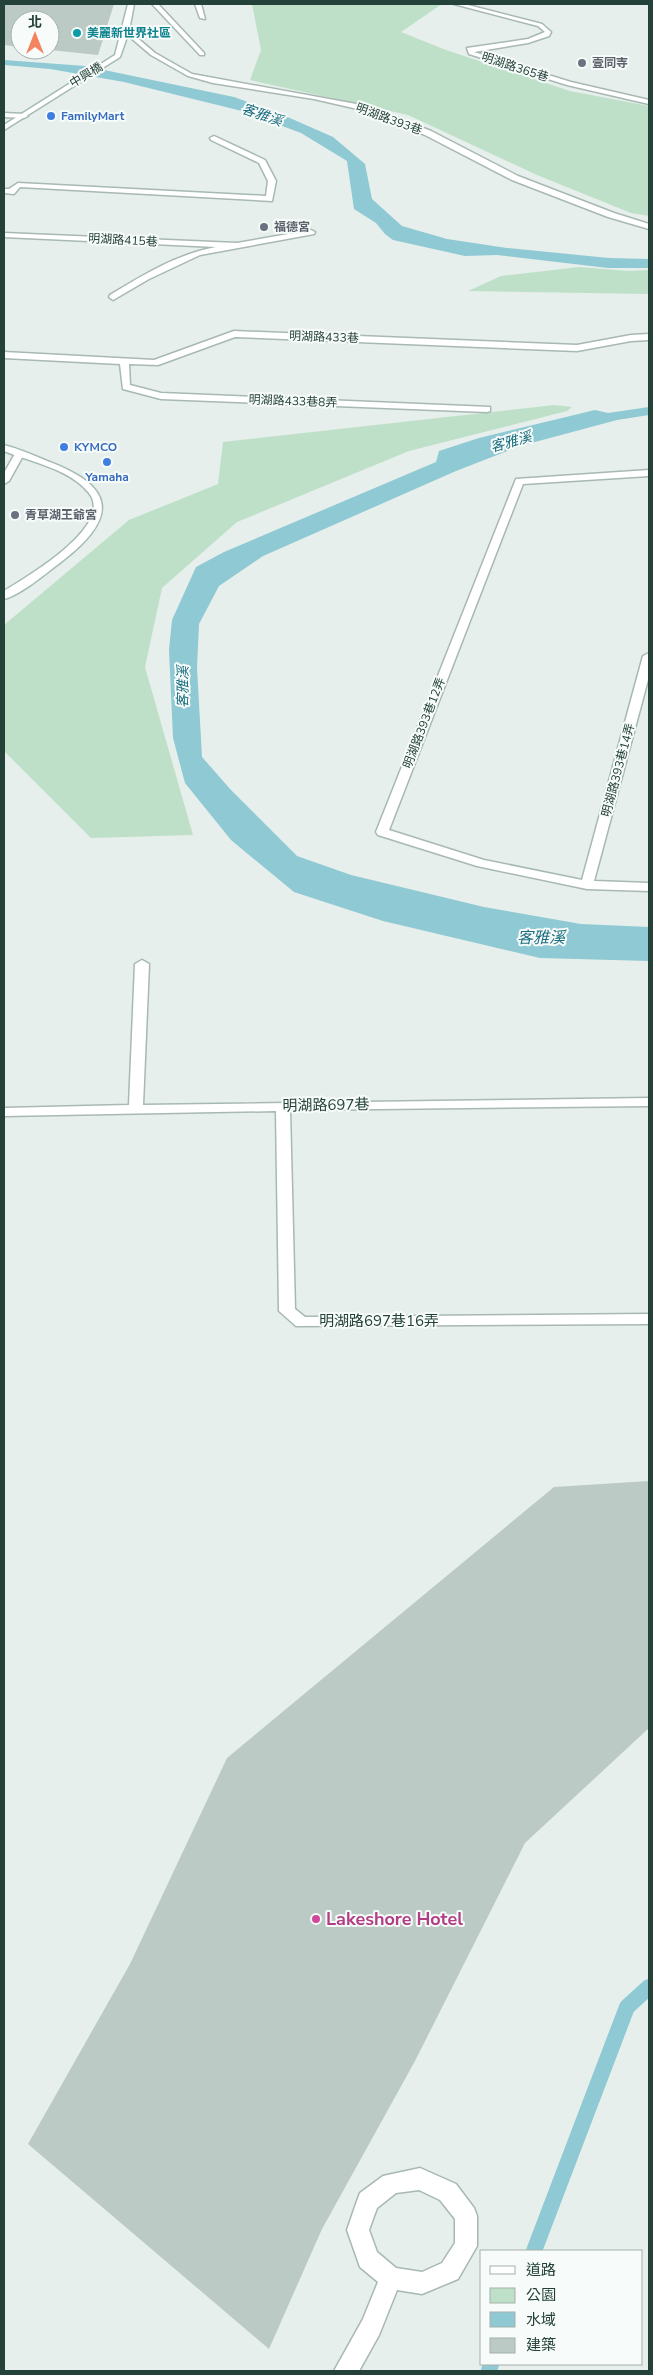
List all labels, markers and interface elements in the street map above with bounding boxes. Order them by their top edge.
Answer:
north arrow [10,10,60,60]
text: 北 [28,13,42,32]
place label: 美麗新世界社區 [87,25,171,41]
marker: 美麗新世界社區 [71,27,83,39]
street label: 明湖路365巷 [479,49,551,85]
place label: 壹同寺 [592,55,628,71]
marker: 壹同寺 [576,57,588,69]
street label: 中興橋 [66,59,106,91]
water label: 客雅溪 [239,99,287,131]
street label: 明湖路393巷 [354,100,424,138]
place label: FamilyMart [61,108,125,124]
marker: FamilyMart [45,110,57,122]
place label: 福德宮 [274,219,310,235]
marker: 福德宮 [258,221,270,233]
street label: 明湖路415巷 [88,230,158,250]
street label: 明湖路433巷 [289,328,359,346]
street label: 明湖路433巷8弄 [248,391,338,411]
water label: 客雅溪 [488,427,536,457]
place label: KYMCO [74,439,117,455]
marker: KYMCO [58,441,70,453]
marker: Yamaha [101,456,113,468]
place label: Yamaha [84,469,129,485]
place label: 青草湖王爺宮 [25,507,97,523]
marker: 青草湖王爺宮 [9,509,21,521]
water label: 客雅溪 [173,664,193,708]
street label: 明湖路393巷12弄 [399,675,449,771]
street label: 明湖路393巷14弄 [598,722,638,818]
water label: 客雅溪 [517,927,567,949]
street label: 明湖路697巷 [282,1094,370,1116]
street label: 明湖路697巷16弄 [319,1311,439,1331]
place label: Lakeshore Hotel [326,1907,463,1931]
marker: Lakeshore Hotel [310,1913,322,1925]
legend [480,2250,643,2365]
text: 道路 [526,2260,556,2280]
text: 公園 [526,2285,556,2305]
text: 水域 [526,2310,556,2330]
text: 建築 [526,2335,556,2355]

